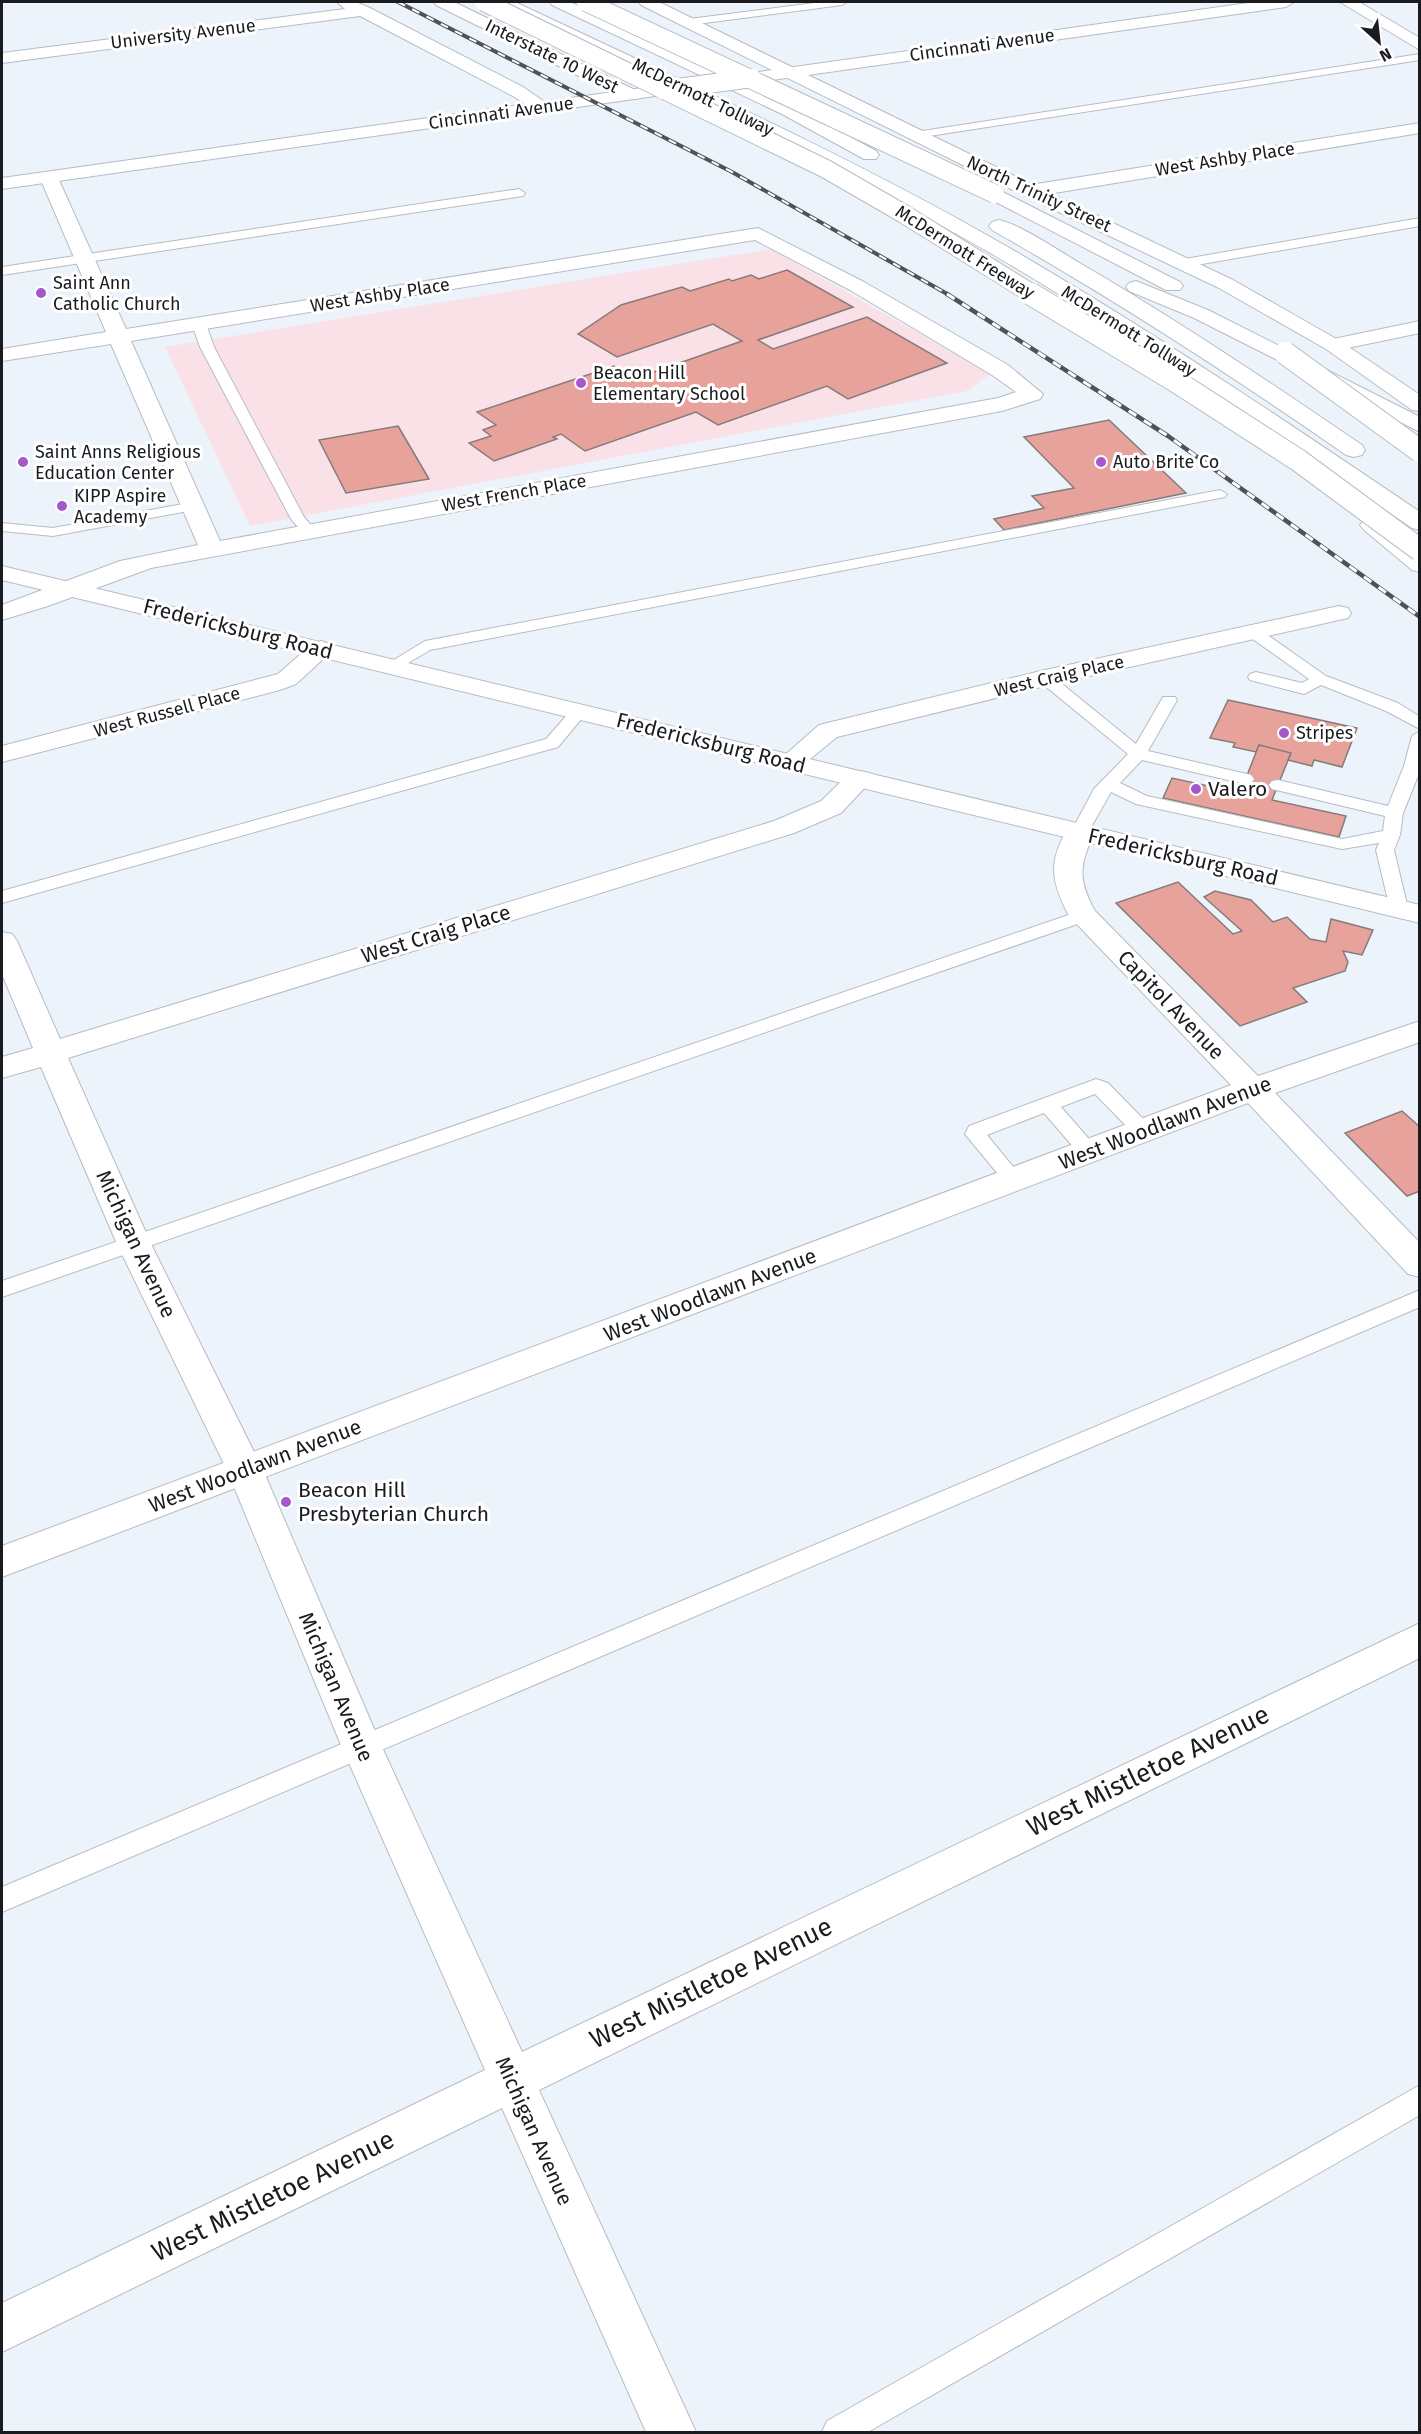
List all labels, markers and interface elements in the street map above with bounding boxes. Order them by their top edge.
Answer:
north arrow [1349,12,1409,72]
street label: University Avenue [109,14,257,54]
street label: Interstate 10 West [482,14,623,98]
street label: Cincinnati Avenue [908,24,1056,66]
text: N [1377,44,1395,66]
street label: McDermott Tollway [628,53,778,141]
street label: Cincinnati Avenue [427,92,575,134]
street label: West Ashby Place [1154,137,1296,181]
street label: North Trinity Street [963,151,1115,237]
street label: McDermott Freeway [891,200,1039,304]
place label: Saint Ann Catholic Church [53,272,180,315]
street label: West Ashby Place [309,273,451,317]
street label: McDermott Tollway [1057,281,1201,382]
marker: Saint Ann Catholic Church [34,286,48,300]
place label: Beacon Hill Elementary School [593,362,745,405]
marker: Beacon Hill Elementary School [574,376,588,390]
place label: Saint Anns Religious Education Center [35,441,201,484]
place label: Auto Brite Co [1113,451,1219,473]
marker: Saint Anns Religious Education Center [16,455,30,469]
marker: Auto Brite Co [1094,455,1108,469]
street label: West French Place [440,469,588,517]
place label: KIPP Aspire Academy [74,485,166,528]
marker: KIPP Aspire Academy [55,499,69,513]
street label: Fredericksburg Road [141,593,335,665]
street label: West Craig Place [992,650,1126,702]
street label: West Russell Place [91,682,243,742]
street label: Fredericksburg Road [614,707,808,779]
place label: Stripes [1296,722,1353,744]
marker: Stripes [1277,726,1291,740]
place label: Valero [1208,776,1267,802]
marker: Valero [1189,782,1203,796]
street label: Fredericksburg Road [1085,822,1281,892]
street label: West Craig Place [358,899,514,969]
street label: Capitol Avenue [1112,945,1230,1065]
street label: West Woodlawn Avenue [1055,1070,1275,1176]
street label: Michigan Avenue [90,1166,182,1322]
street label: West Woodlawn Avenue [600,1242,820,1348]
street label: West Woodlawn Avenue [145,1413,365,1519]
place label: Beacon Hill Presbyterian Church [298,1477,489,1527]
marker: Beacon Hill Presbyterian Church [279,1495,293,1509]
street label: Michigan Avenue [293,1608,379,1766]
street label: West Mistletoe Avenue [1022,1699,1274,1843]
street label: West Mistletoe Avenue [585,1911,837,2055]
street label: Michigan Avenue [490,2053,578,2209]
street label: West Mistletoe Avenue [147,2124,399,2268]

